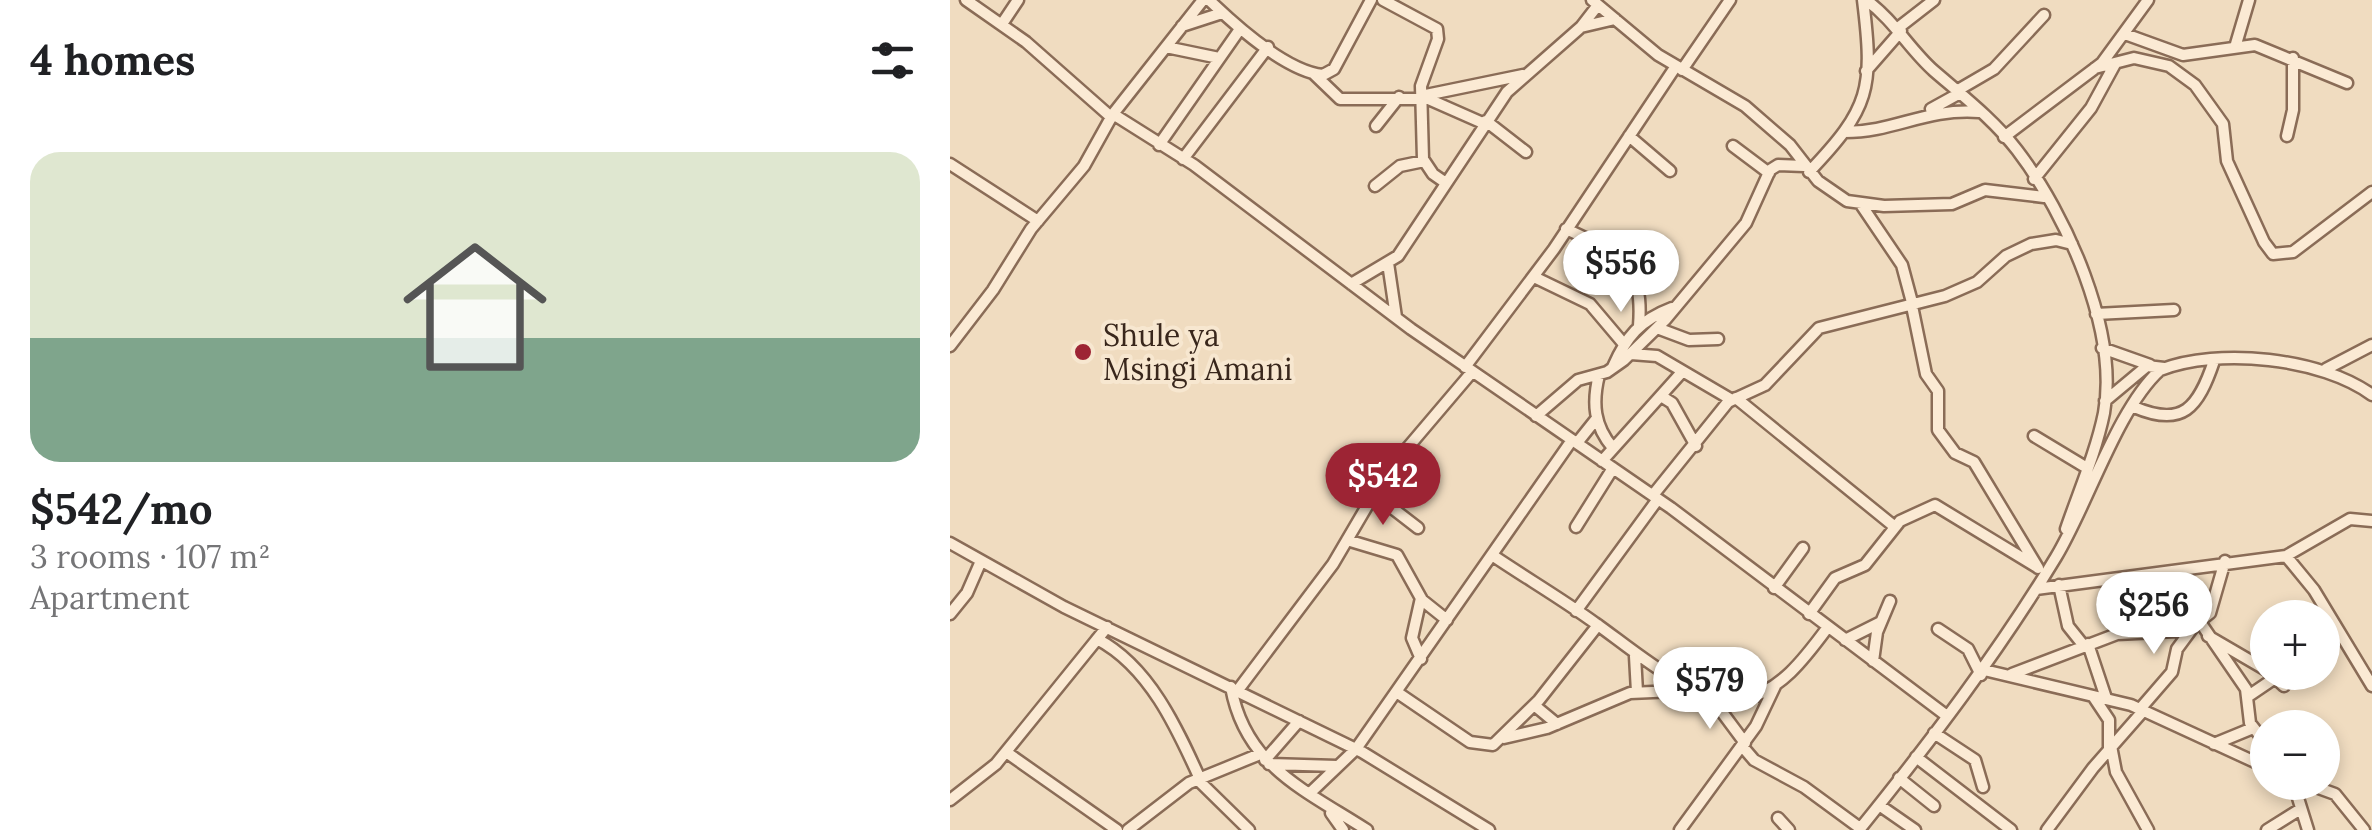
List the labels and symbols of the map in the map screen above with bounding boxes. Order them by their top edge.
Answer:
pin: $556 [1562,230,1680,315]
place label: Shule ya Msingi Amani [1103,316,1292,389]
marker: Shule ya Msingi Amani [1072,341,1094,363]
pin: $542 [1324,443,1442,528]
pin: $256 [2095,572,2213,657]
pin: $579 [1651,647,1769,732]

